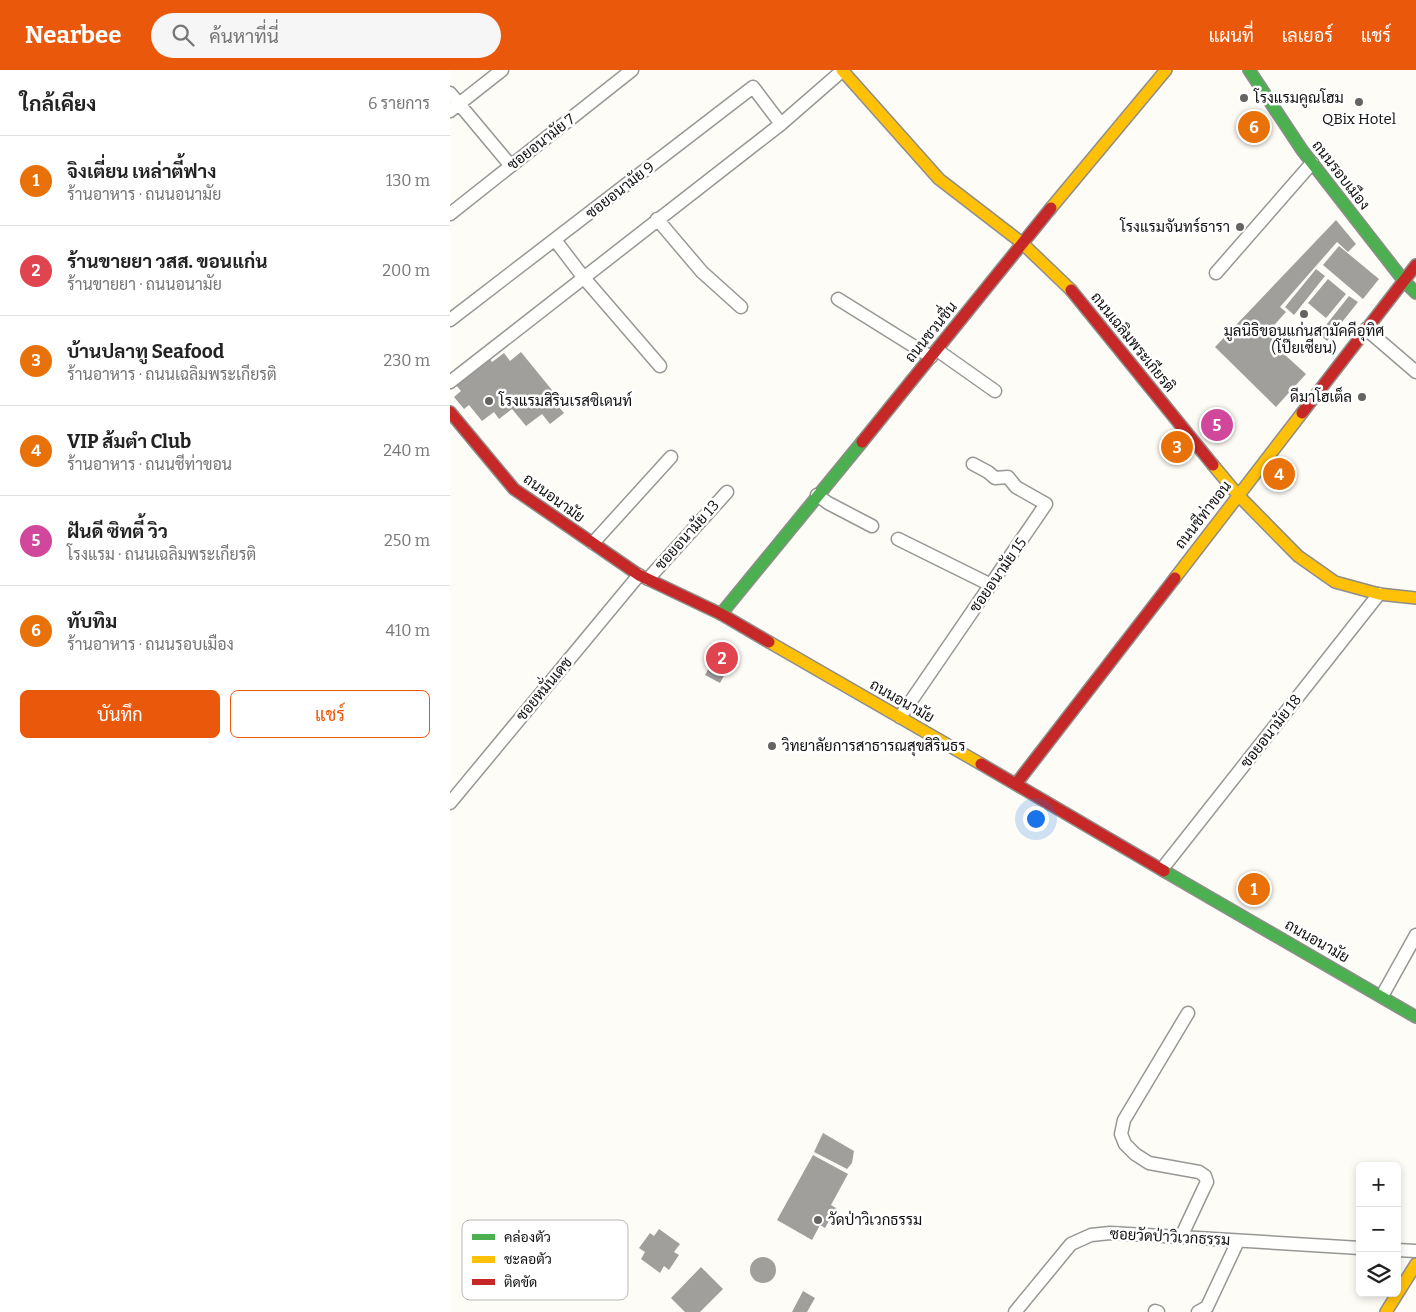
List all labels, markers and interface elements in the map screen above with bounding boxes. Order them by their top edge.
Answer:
search box [151,13,501,58]
text: Nearbee [25,21,121,49]
icon: search [169,21,197,49]
text: ค้นหาที่นี่ [209,25,279,48]
text: แผนที่ [1209,25,1254,47]
text: เลเยอร์ [1282,25,1333,47]
text: แชร์ [1361,25,1391,47]
place label: โรงแรมคูณโฮม [1253,88,1344,108]
text: ใกล้เคียง [20,91,96,117]
marker: โรงแรมคูณโฮม [1238,92,1250,104]
text: 6 รายการ [368,94,430,113]
marker: QBix Hotel [1353,96,1365,108]
pin: 6 [1238,108,1270,146]
street label: ซอยอนามัย 7 [504,110,579,174]
place label: QBix Hotel [1322,110,1396,128]
street label: ถนนรอบเมือง [1308,136,1374,213]
street label: ซอยอนามัย 9 [582,158,658,222]
text: จิงเตี่ยน เหล่าตี้ฟาง [67,160,216,183]
text: 1 [33,171,39,190]
text: 130 m [386,171,430,190]
text: ร้านอาหาร · ถนนอนามัย [67,185,221,204]
place label: โรงแรมจันทร์ธารา [1119,217,1230,236]
marker: โรงแรมจันทร์ธารา [1234,221,1246,233]
text: ร้านขายยา วสส. ขอนแก่น [67,250,268,273]
text: 2 [31,261,41,280]
text: 200 m [382,261,430,280]
text: ร้านขายยา · ถนนอนามัย [67,275,222,294]
street label: ถนนเฉลิมพระเกียรติ [1087,288,1180,396]
street label: ถนนชวนชื่น [896,294,961,366]
marker: มูลนิธิขอนแก่นสามัคคีอุทิศ (โป๊ยเซียน) [1298,308,1310,320]
place label: มูลนิธิขอนแก่นสามัคคีอุทิศ (โป๊ยเซียน) [1224,321,1384,357]
text: บ้านปลาทู Seafood [67,340,224,363]
text: 3 [31,351,41,370]
text: 230 m [383,351,430,370]
text: ร้านอาหาร · ถนนเฉลิมพระเกียรติ [67,365,277,384]
place label: ดีมาโฮเต็ล [1290,386,1352,406]
place label: โรงแรมสิรินเรสซิเดนท์ [498,391,632,410]
marker: ดีมาโฮเต็ล [1356,391,1368,403]
marker: โรงแรมสิรินเรสซิเดนท์ [483,395,495,407]
pin: 5 [1201,406,1233,444]
pin: 3 [1161,428,1193,466]
text: VIP ส้มตำ Club [67,430,191,453]
text: 4 [31,441,41,460]
text: 240 m [383,441,430,460]
text: ร้านอาหาร · ถนนชีท่าขอน [67,455,232,474]
pin: 4 [1263,455,1295,493]
street label: ถนนอนามัย [520,470,588,526]
street label: ถนนชีท่าขอน [1170,477,1235,553]
street label: ซอยอนามัย 13 [651,496,723,574]
text: ฝันดี ซิทตี้ วิว [67,520,168,543]
text: 5 [32,531,40,550]
text: 250 m [384,531,430,550]
street label: ซอยอนามัย 15 [966,534,1030,616]
text: โรงแรม · ถนนเฉลิมพระเกียรติ [67,545,256,564]
text: ทับทิม [67,610,117,633]
text: 6 [31,621,41,640]
text: 410 m [385,621,430,640]
text: ร้านอาหาร · ถนนรอบเมือง [67,635,234,654]
pin: 2 [706,639,738,677]
street label: ซอยหมั่นเดช [508,650,576,724]
street label: ถนนอนามัย [867,675,937,727]
button: บันทึก [20,690,220,738]
button: แชร์ [230,690,430,738]
street label: ซอยอนามัย 18 [1237,691,1305,771]
place label: วิทยาลัยการสาธารณสุขสิรินธร [782,737,965,757]
marker: วิทยาลัยการสาธารณสุขสิรินธร [766,740,778,752]
your location [1023,806,1049,832]
pin: 1 [1238,870,1270,908]
street label: ถนนอนามัย [1282,915,1352,967]
map controls [1356,1162,1401,1297]
button: + [1356,1162,1401,1207]
button: − [1356,1207,1401,1252]
place label: วัดป่าวิเวกธรรม [828,1210,922,1229]
marker: วัดป่าวิเวกธรรม [812,1214,824,1226]
legend [462,1220,628,1300]
street label: ซอยวัดป่าวิเวกธรรม [1109,1224,1231,1249]
text: คล่องตัว [504,1229,551,1246]
text: ชะลอตัว [504,1251,552,1268]
button: layers [1356,1252,1401,1297]
text: ติดขัด [504,1274,537,1291]

